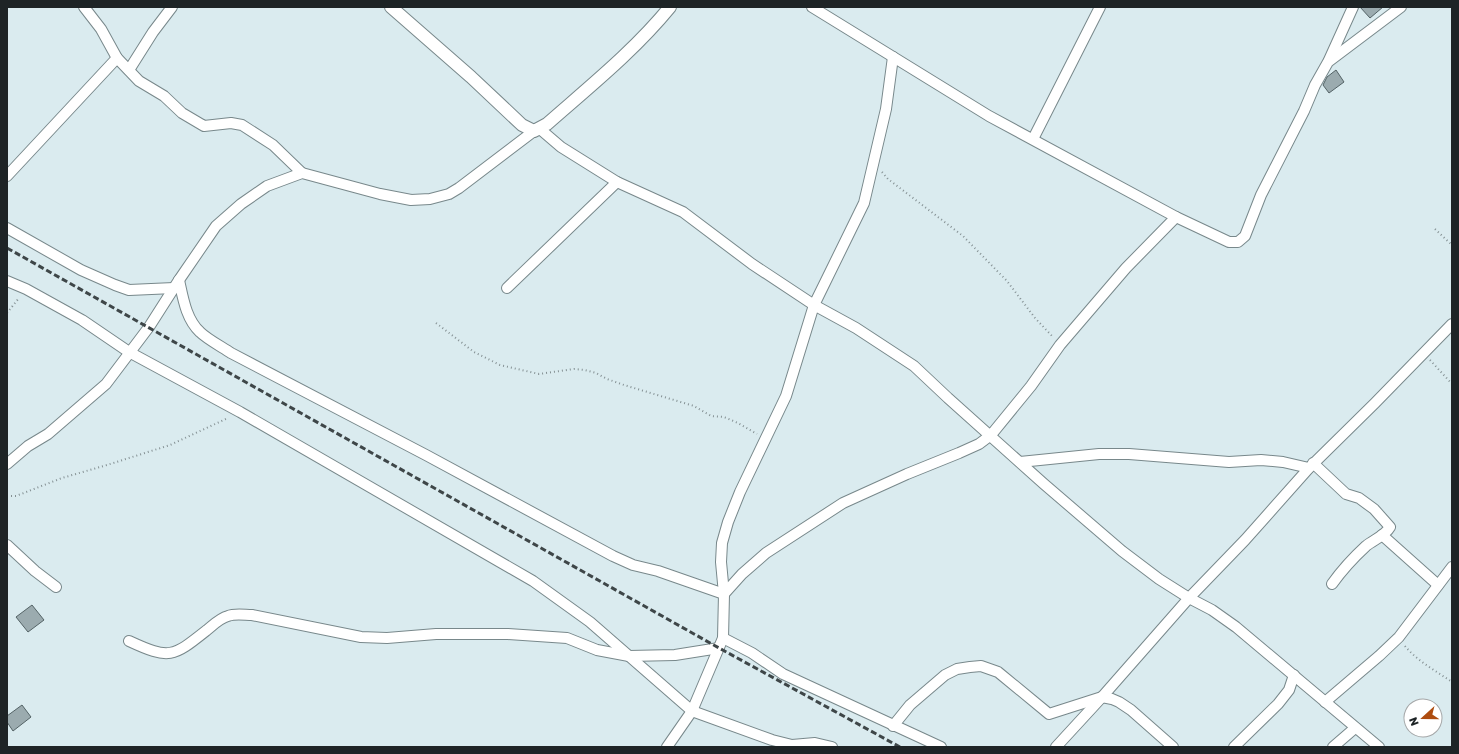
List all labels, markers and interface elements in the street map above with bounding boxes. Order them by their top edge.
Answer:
north arrow [1403,698,1443,738]
text: N [1406,716,1421,728]

